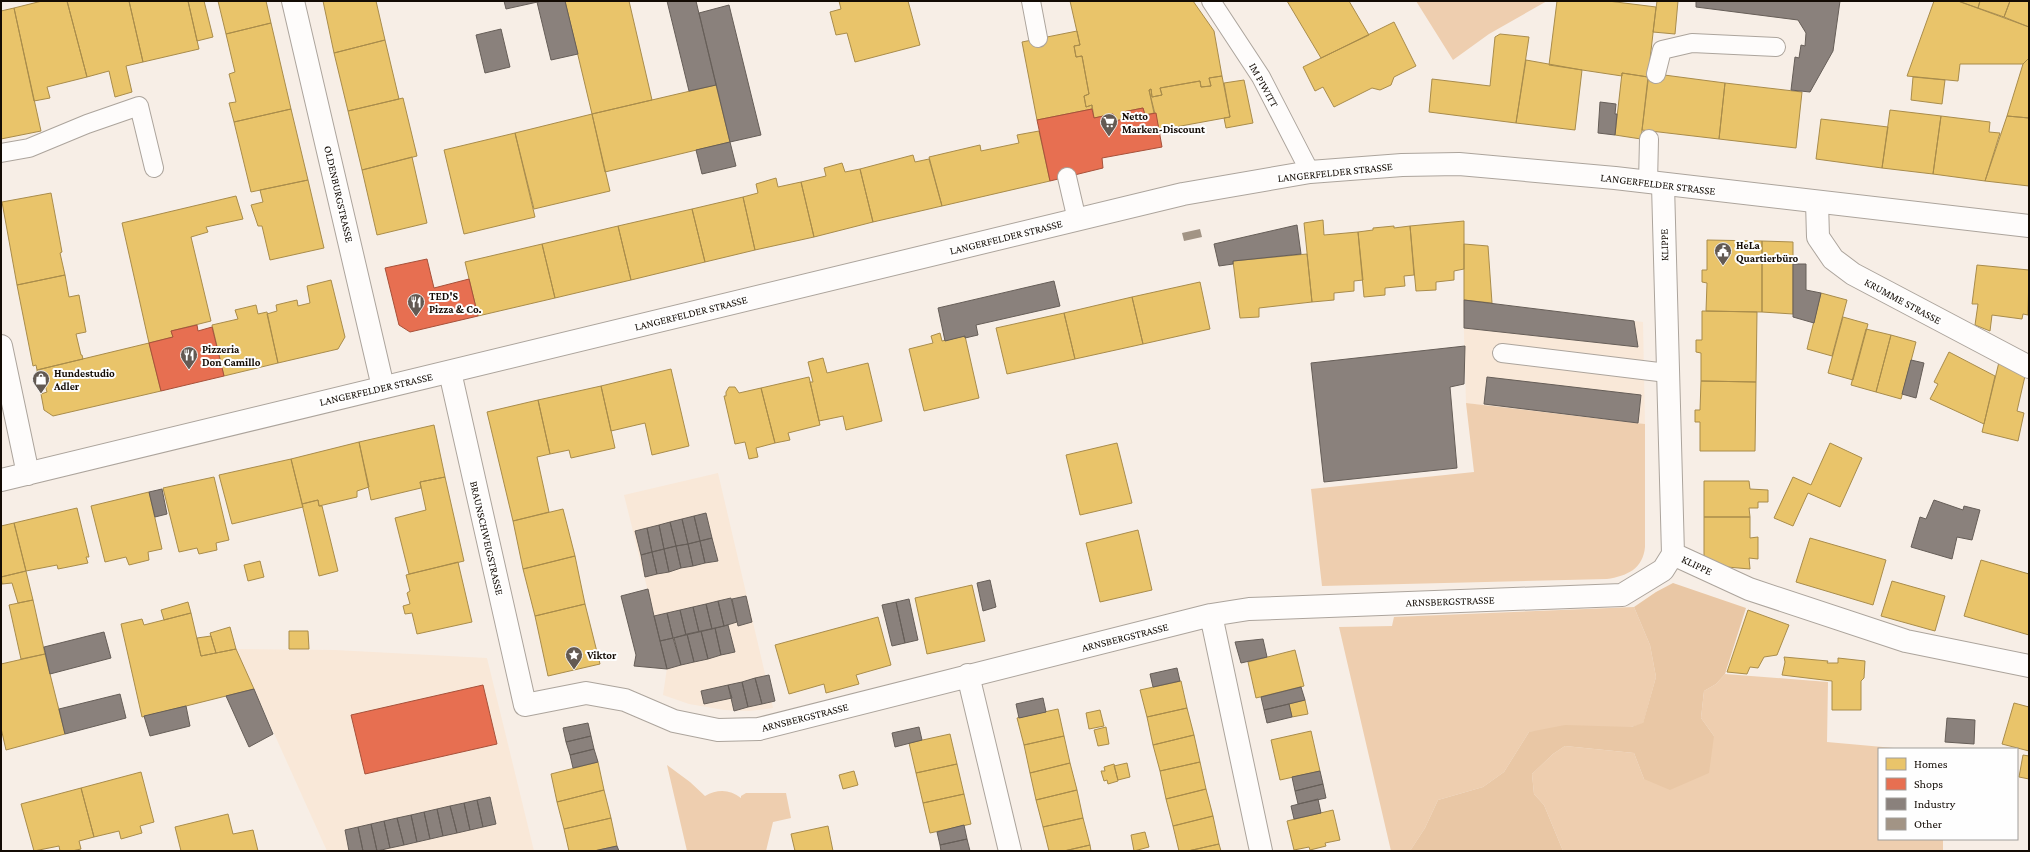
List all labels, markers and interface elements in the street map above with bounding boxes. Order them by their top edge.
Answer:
street label: IM PIWITT [1247,61,1281,109]
place label: Netto Marken-Discount [1122,110,1205,135]
supermarket icon: Netto Marken-Discount [1099,112,1119,137]
street label: OLDENBURGSTRASSE [322,145,356,244]
street label: LANGERFELDER STRASSE [1277,160,1393,184]
street label: LANGERFELDER STRASSE [1600,171,1716,197]
street label: LANGERFELDER STRASSE [948,217,1064,257]
street label: KLIPPE [1658,229,1670,261]
place label: HeLa Quartierbüro [1736,239,1799,264]
public building icon: HeLa Quartierbüro [1713,241,1733,266]
street label: KRUMME STRASSE [1863,276,1943,326]
place label: TED'S Pizza & Co. [429,290,482,315]
restaurant icon: TED'S Pizza & Co. [406,292,426,317]
street label: LANGERFELDER STRASSE [633,293,749,333]
place label: Pizzeria Don Camillo [202,343,261,368]
restaurant icon: Pizzeria Don Camillo [179,345,199,370]
place label: Hundestudio Adler [53,367,115,392]
shop icon: Hundestudio Adler [31,369,51,394]
street label: LANGERFELDER STRASSE [318,370,434,408]
street label: BRAUNSCHWEIGSTRASSE [468,480,506,596]
street label: KLIPPE [1680,553,1714,577]
street label: ARNSBERGSTRASSE [1405,593,1495,609]
street label: ARNSBERGSTRASSE [1080,620,1170,654]
place icon: Viktor [564,645,584,670]
place label: Viktor [586,649,617,661]
street label: ARNSBERGSTRASSE [760,700,850,734]
legend [1878,748,2018,840]
text: Homes [1914,757,1948,771]
text: Shops [1914,777,1943,791]
text: Industry [1914,797,1956,811]
text: Other [1914,817,1943,831]

